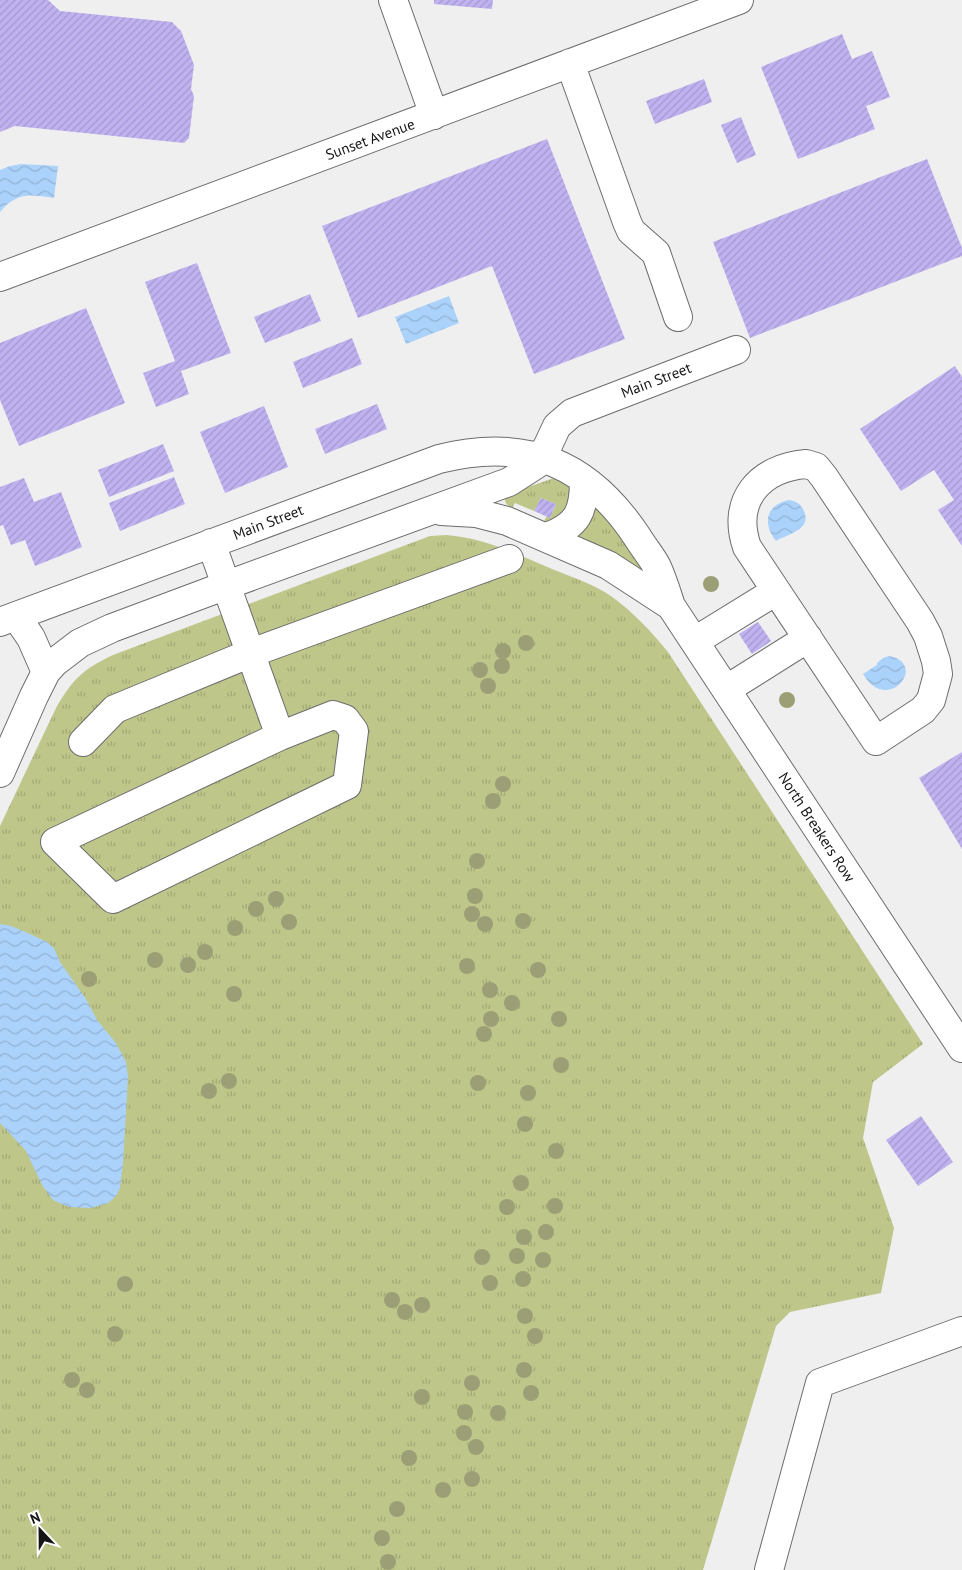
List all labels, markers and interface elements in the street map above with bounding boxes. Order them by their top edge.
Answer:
street label: Sunset Avenue [323,114,417,164]
street label: Main Street [618,358,694,402]
street label: Main Street [230,500,306,544]
street label: North Breakers Row [774,769,860,885]
north arrow [15,1505,65,1555]
text: N [27,1508,43,1528]

